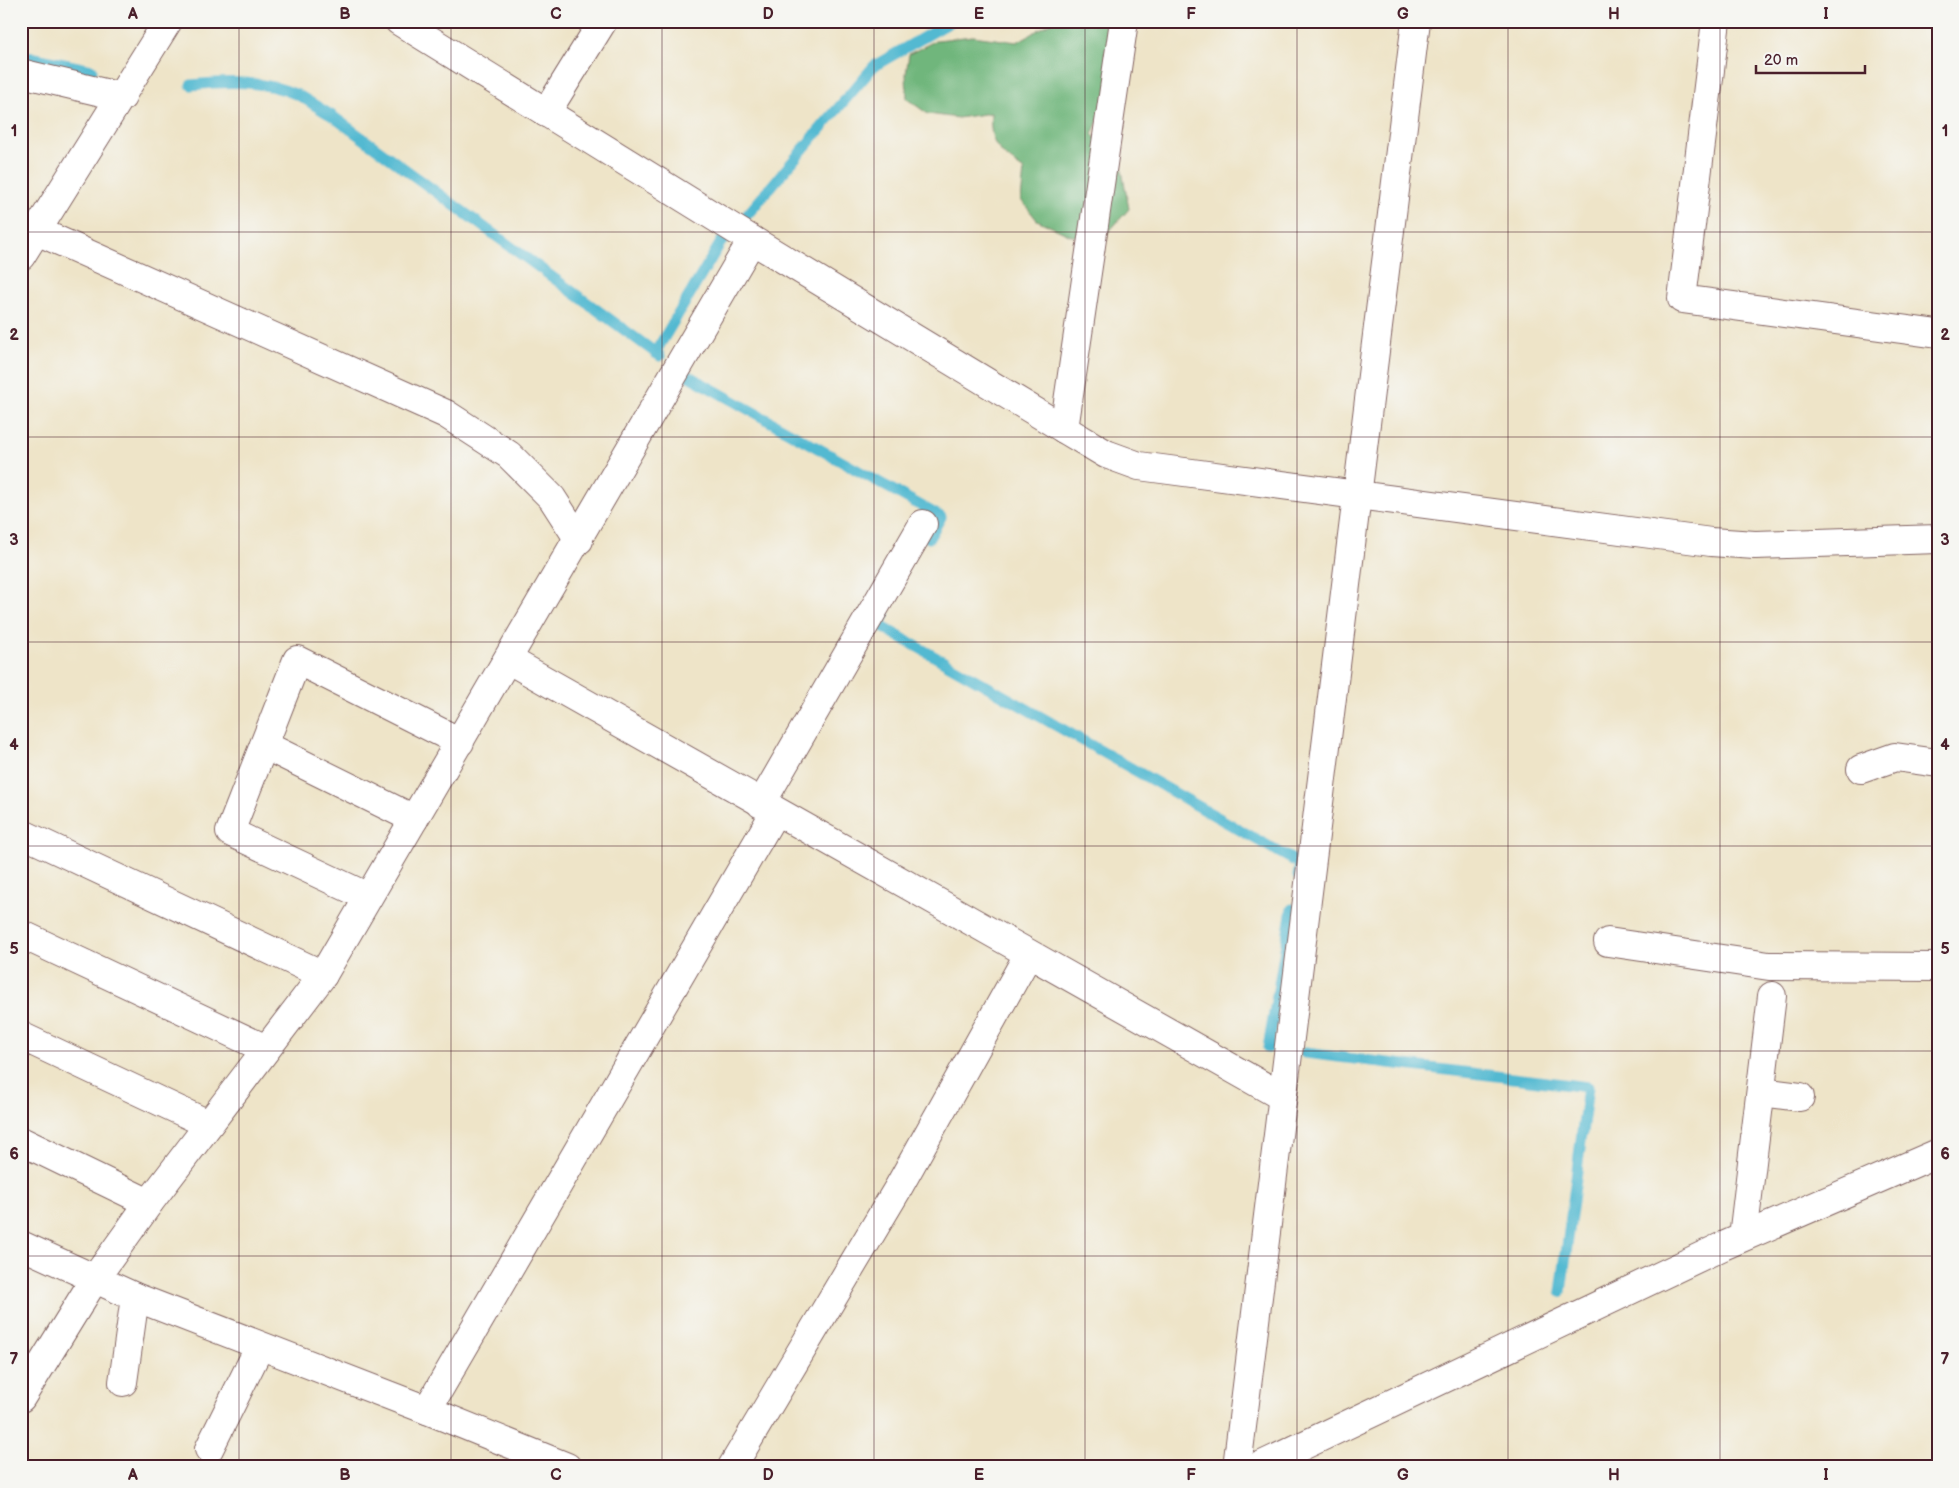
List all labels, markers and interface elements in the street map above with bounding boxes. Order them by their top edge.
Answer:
text: A [127,5,138,24]
text: B [339,5,351,24]
text: C [550,5,562,24]
text: D [762,5,774,24]
text: E [974,5,984,24]
text: F [1186,5,1196,24]
text: G [1397,5,1409,24]
text: H [1608,5,1620,24]
text: I [1823,5,1829,24]
scale bar [1756,42,1865,74]
text: 20 m [1764,51,1798,70]
text: 1 [11,122,17,141]
text: 1 [1942,122,1948,141]
text: 2 [9,326,19,345]
text: 2 [1940,326,1950,345]
text: 3 [9,531,19,550]
text: 3 [1940,531,1950,550]
text: 4 [9,736,19,755]
text: 4 [1940,736,1950,755]
text: 5 [9,940,19,959]
text: 5 [1940,940,1950,959]
text: 6 [9,1145,19,1164]
text: 6 [1940,1145,1950,1164]
text: 7 [10,1350,19,1369]
text: 7 [1941,1350,1950,1369]
text: A [127,1466,138,1485]
text: B [339,1466,351,1485]
text: C [550,1466,562,1485]
text: D [762,1466,774,1485]
text: E [974,1466,984,1485]
text: F [1186,1466,1196,1485]
text: G [1397,1466,1409,1485]
text: H [1608,1466,1620,1485]
text: I [1823,1466,1829,1485]

